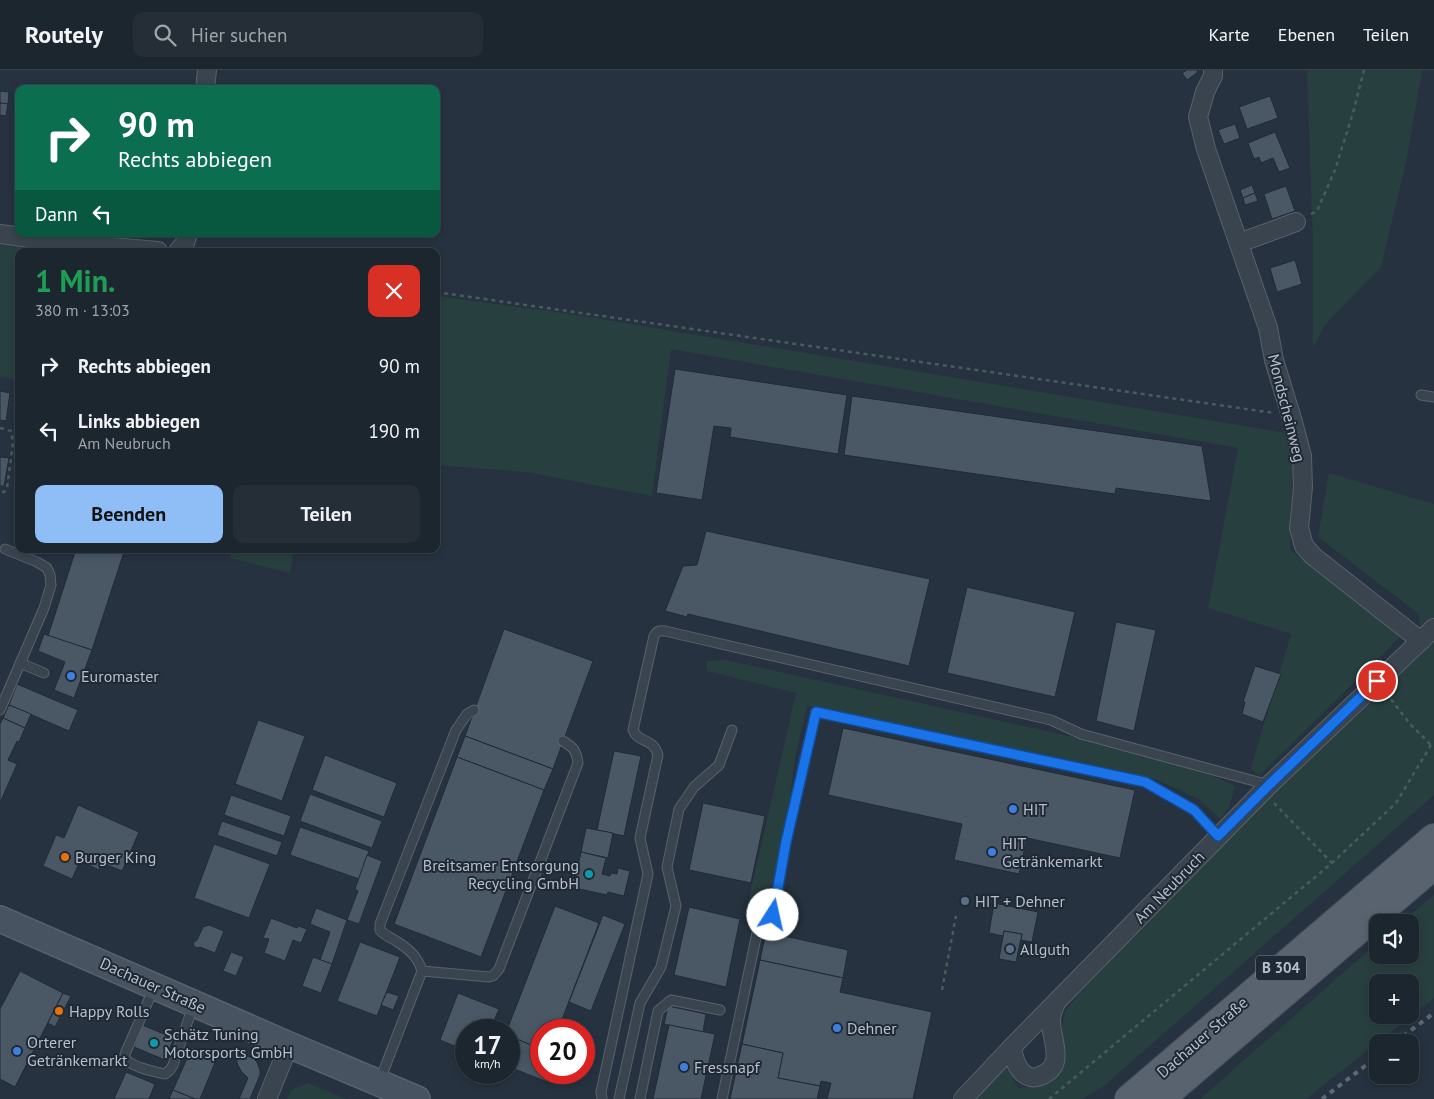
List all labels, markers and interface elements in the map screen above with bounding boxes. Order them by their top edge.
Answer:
search box [133,12,483,57]
text: Routely [25,19,103,50]
icon: search [151,21,179,49]
text: Hier suchen [191,23,287,47]
text: Karte [1209,23,1250,46]
text: Ebenen [1278,23,1335,46]
text: Teilen [1363,23,1409,46]
text: 90 m [118,101,195,147]
icon: right [35,105,100,170]
text: Rechts abbiegen [118,145,272,173]
icon: left [88,200,116,228]
text: Dann [35,202,78,226]
text: 1 Min. [35,261,115,300]
button: close [368,265,420,317]
text: 380 m · 13:03 [35,300,130,320]
icon: right [35,352,63,380]
street label: Mondscheinweg [1264,352,1310,464]
text: Rechts abbiegen [78,354,211,378]
text: 90 m [379,354,420,378]
text: Links abbiegen [78,409,200,433]
icon: left [35,417,63,445]
text: 190 m [368,419,420,443]
text: Am Neubruch [78,433,171,453]
button: Beenden [35,485,223,543]
button: Teilen [233,485,420,543]
pin [1356,660,1398,702]
place label: Euromaster [81,666,159,686]
icon: arrive [1363,667,1391,695]
marker: Euromaster [65,670,77,682]
place label: HIT [1023,799,1047,819]
marker: HIT [1007,803,1019,815]
place label: HIT Getränkemarkt [1002,833,1103,871]
marker: HIT Getränkemarkt [986,846,998,858]
place label: Burger King [75,847,156,867]
street label: Am Neubruch [1130,847,1208,927]
marker: Burger King [59,851,71,863]
place label: Breitsamer Entsorgung Recycling GmbH [423,855,579,893]
marker: Breitsamer Entsorgung Recycling GmbH [583,868,595,880]
position arrow [746,888,798,940]
place label: HIT + Dehner [975,891,1065,911]
marker: HIT + Dehner [959,895,971,907]
map controls [1369,914,1419,1084]
button: sound [1369,914,1419,964]
place label: Allguth [1020,939,1070,959]
marker: Allguth [1004,943,1016,955]
street label: Dachauer Straße [97,953,209,1017]
road number: B 304 [1256,956,1306,980]
button: + [1369,974,1419,1024]
street label: Dachauer Straße [1153,992,1251,1082]
place label: Happy Rolls [69,1001,150,1021]
marker: Happy Rolls [53,1005,65,1017]
place label: Dehner [847,1018,897,1038]
speed limit sign: 20 [530,1019,595,1084]
marker: Dehner [831,1022,843,1034]
place label: Schätz Tuning Motorsports GmbH [164,1024,293,1062]
text: 17 [473,1029,502,1061]
place label: Orterer Getränkemarkt [27,1032,128,1070]
button: − [1369,1034,1419,1084]
marker: Schätz Tuning Motorsports GmbH [148,1037,160,1049]
marker: Orterer Getränkemarkt [11,1045,23,1057]
text: km/h [474,1056,501,1071]
place label: Fressnapf [694,1057,760,1077]
marker: Fressnapf [678,1061,690,1073]

